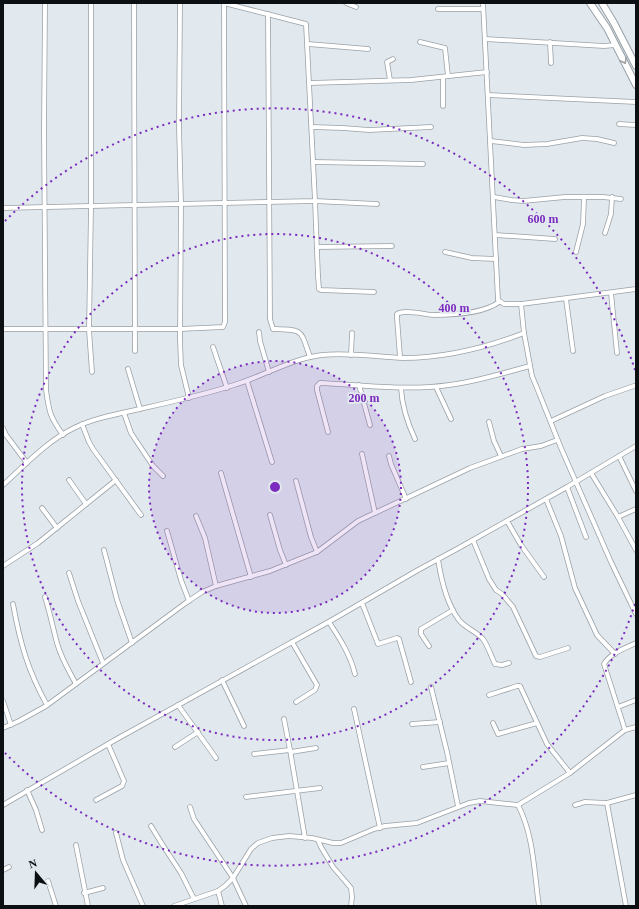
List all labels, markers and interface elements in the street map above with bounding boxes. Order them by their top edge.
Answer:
one-way arrow [619,57,626,64]
text: 600 m [528,212,559,226]
text: 400 m [439,301,470,315]
text: 200 m [349,391,380,405]
centre of rings [268,480,282,494]
north arrow [16,853,56,893]
text: N [27,857,39,871]

